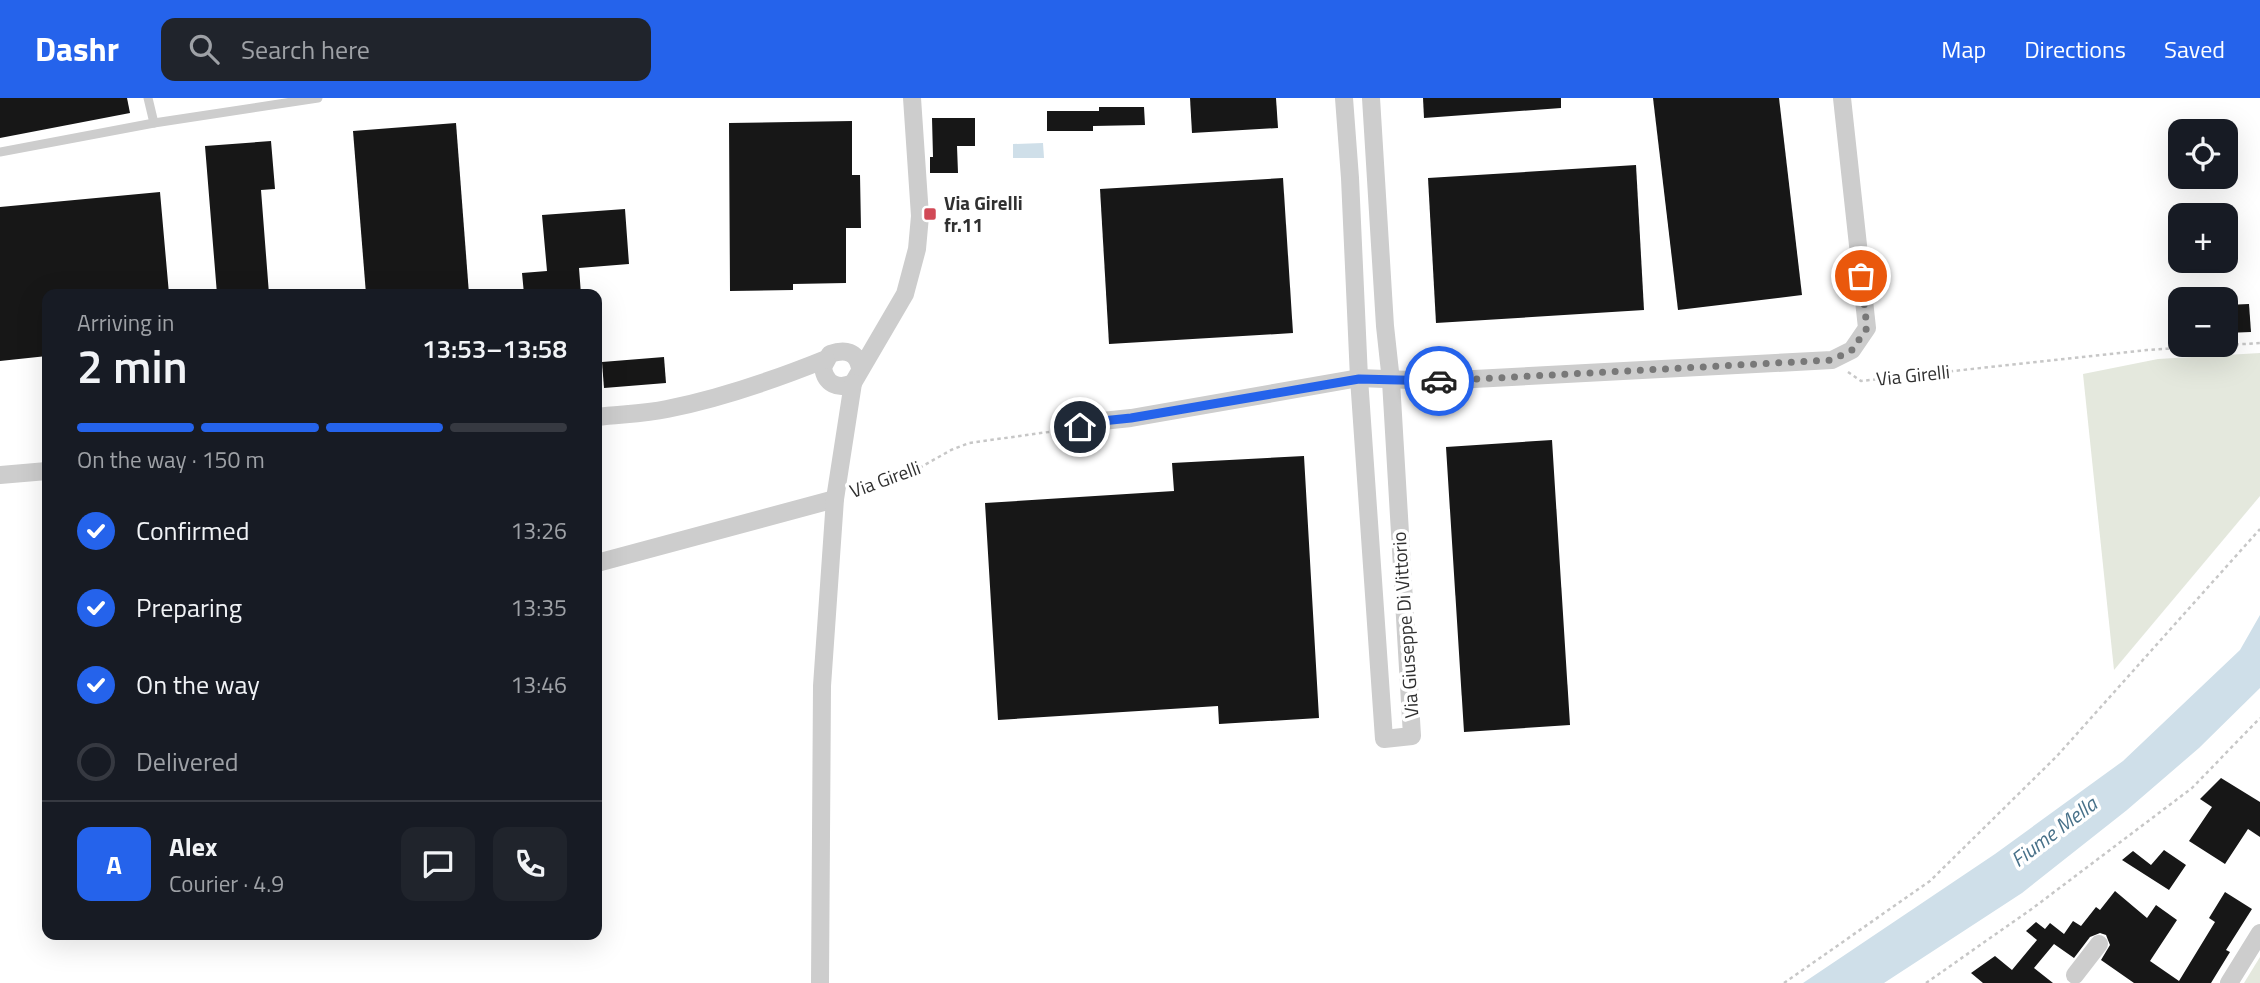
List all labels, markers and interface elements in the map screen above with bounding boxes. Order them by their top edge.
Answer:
search box [161,18,651,81]
text: Dashr [35,24,119,74]
icon: search [185,30,223,68]
text: Search here [241,30,370,69]
text: Map [1941,31,1986,67]
text: Directions [2024,31,2126,67]
text: Saved [2164,31,2225,67]
map controls [2168,119,2238,357]
button: locate [2168,119,2238,189]
place label: Via Girelli fr.11 [944,188,1023,239]
button: + [2168,203,2238,273]
marker: Via Girelli fr.11 [922,206,938,222]
pin [1831,246,1891,306]
icon: bag [1842,257,1880,295]
button: − [2168,287,2238,357]
text: Arriving in [77,305,174,340]
text: 13:53–13:58 [422,329,567,368]
text: 2 min [77,331,188,401]
courier [1404,346,1474,416]
street label: Via Girelli [1875,356,1951,393]
icon: car [1420,362,1458,400]
pin [1050,397,1110,457]
icon: home [1061,408,1099,446]
text: On the way · 150 m [77,442,265,477]
street label: Via Girelli [845,452,924,505]
text: Confirmed [136,511,250,550]
icon: check [77,512,115,550]
text: 13:26 [510,513,567,548]
street label: Via Giuseppe Di Vittorio [1384,531,1425,719]
text: Preparing [136,588,242,627]
icon: check [77,589,115,627]
text: 13:35 [510,590,567,625]
text: On the way [136,665,260,704]
icon: check [77,666,115,704]
text: 13:46 [510,667,567,702]
text: Delivered [136,742,239,781]
water label: Fiume Mella [2003,787,2105,874]
text: Alex [169,827,217,866]
button: chat [401,827,475,901]
button: phone [493,827,567,901]
text: A [106,845,122,884]
text: Courier · 4.9 [169,866,284,901]

